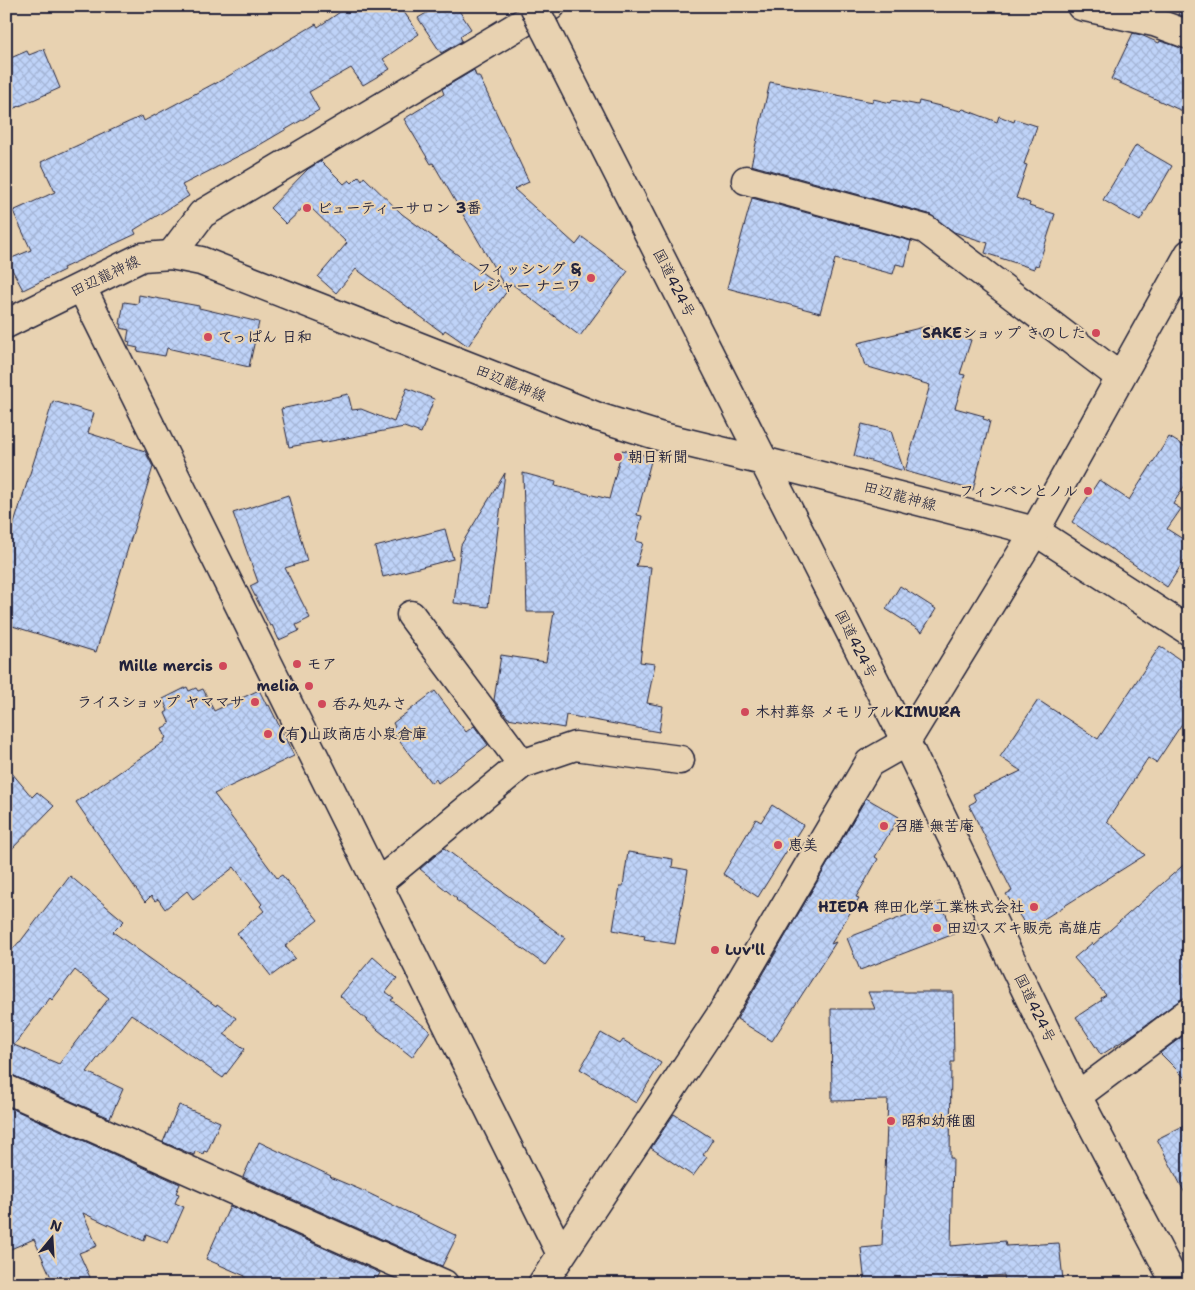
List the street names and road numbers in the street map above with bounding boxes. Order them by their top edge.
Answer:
street label: 国道424号 [648,245,700,321]
street label: 田辺龍神線 [67,251,143,301]
street label: 田辺龍神線 [472,360,550,406]
street label: 田辺龍神線 [861,477,939,515]
street label: 国道424号 [830,606,882,682]
street label: 国道424号 [1010,970,1060,1046]

